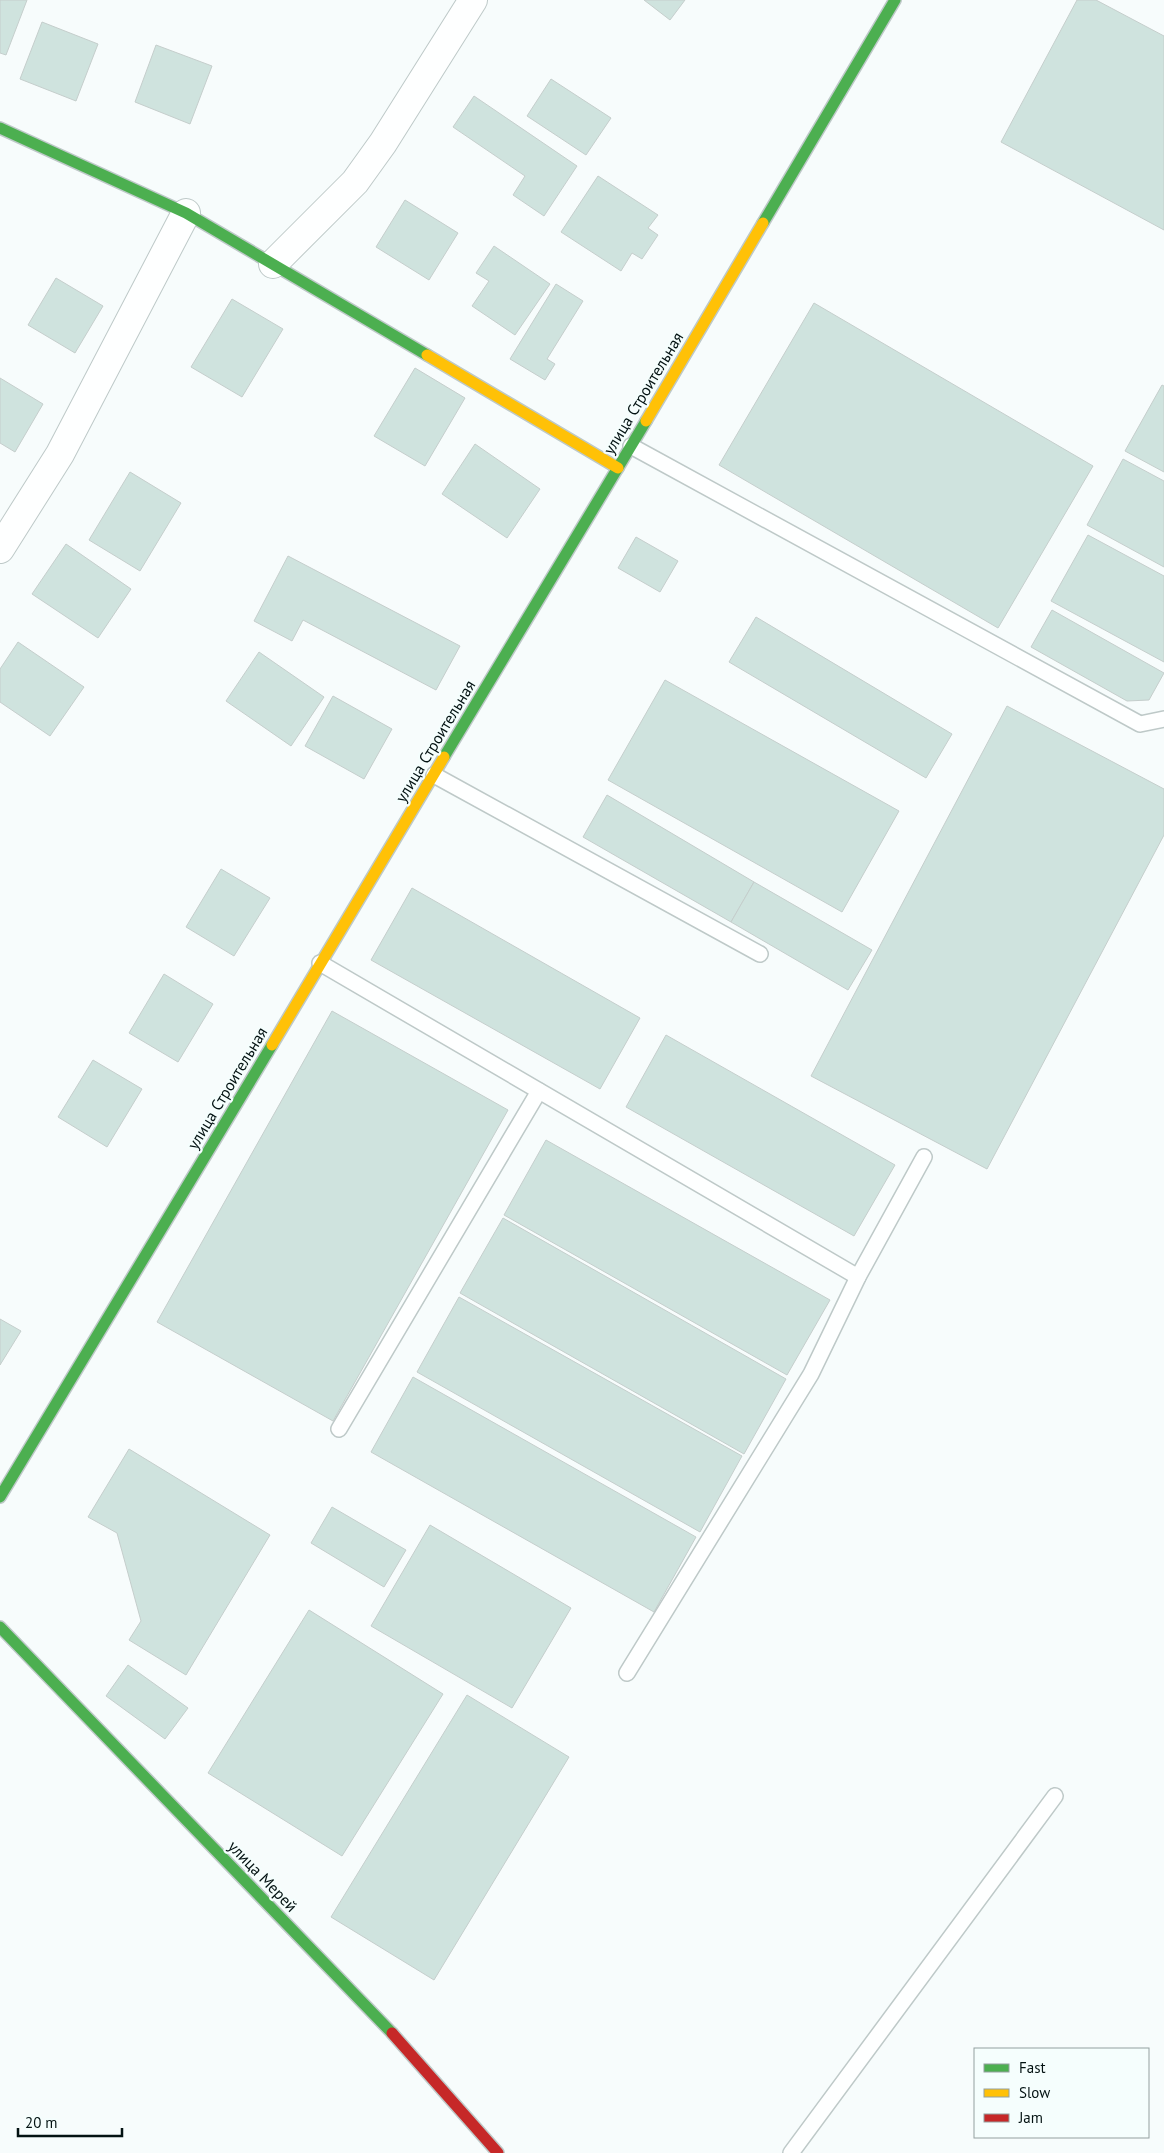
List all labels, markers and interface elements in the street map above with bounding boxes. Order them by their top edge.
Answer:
street label: улица Строительная [599,328,687,458]
street label: улица Строительная [391,676,479,806]
street label: улица Строительная [183,1023,271,1153]
street label: улица Мерей [224,1836,302,1916]
legend [974,2048,1149,2138]
text: Fast [1019,2058,1046,2077]
text: Slow [1019,2083,1050,2102]
scale bar [18,2106,121,2138]
text: Jam [1018,2108,1043,2127]
text: 20 m [25,2113,58,2132]

